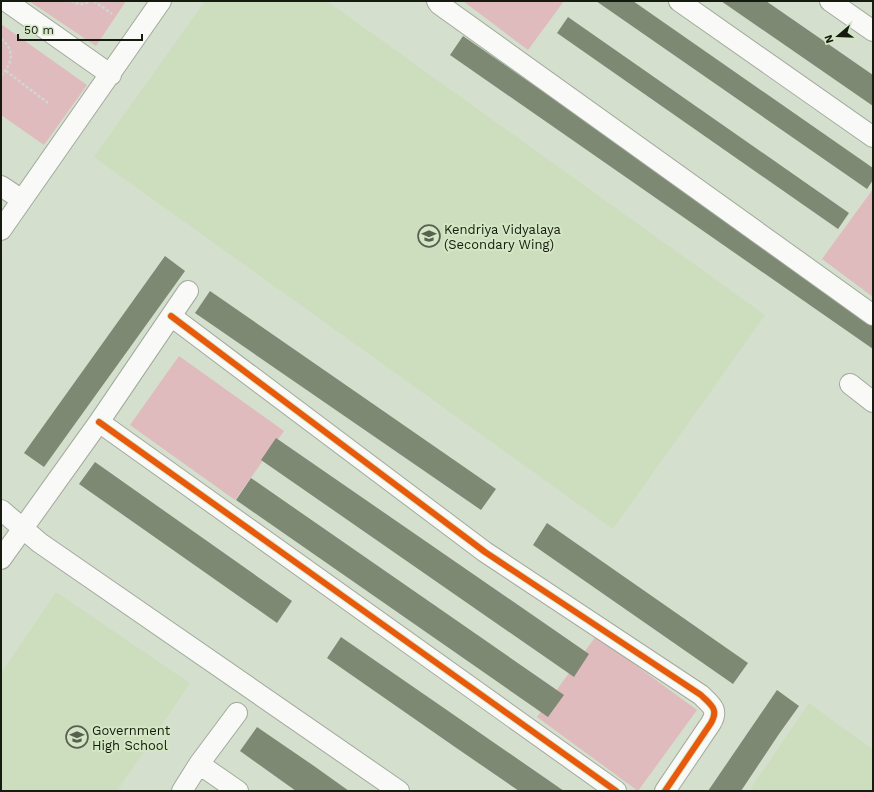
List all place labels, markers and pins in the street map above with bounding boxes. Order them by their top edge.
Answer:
place label: Kendriya Vidyalaya (Secondary Wing) [444,222,561,252]
school or university icon: Kendriya Vidyalaya (Secondary Wing) [416,223,442,249]
place label: Government High School [92,723,171,753]
school or university icon: Government High School [64,724,90,750]

